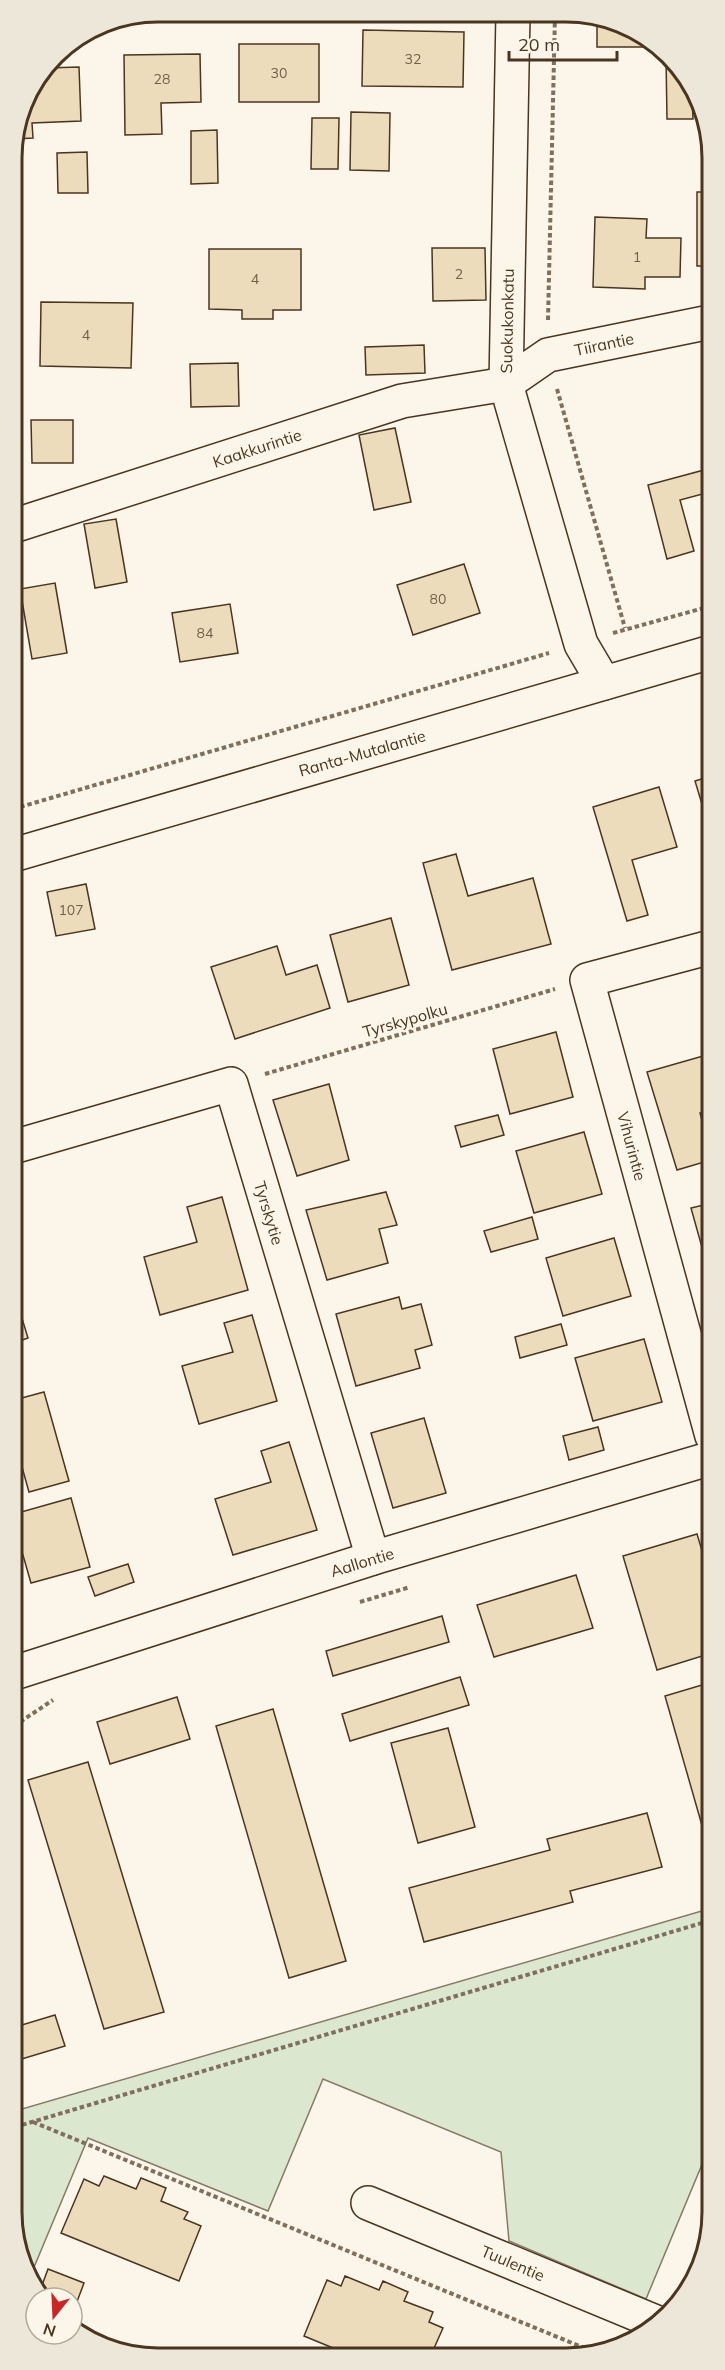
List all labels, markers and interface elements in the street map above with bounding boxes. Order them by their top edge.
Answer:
scale bar [509,24,617,62]
text: 20 m [518,33,560,56]
house number: 32 [405,50,421,68]
house number: 30 [271,64,287,82]
house number: 28 [154,70,170,88]
house number: 1 [633,248,641,266]
house number: 2 [455,265,463,283]
street label: Suokukonkatu [496,268,518,374]
house number: 4 [251,270,260,288]
house number: 4 [82,326,91,344]
street label: Tiirantie [573,328,635,360]
street label: Kaakkurintie [210,424,304,472]
house number: 80 [430,590,446,608]
house number: 84 [197,624,214,642]
street label: Ranta-Mutalantie [296,725,428,781]
house number: 107 [58,901,84,919]
street label: Tyrskypolku [360,998,450,1042]
street label: Vihurintie [613,1109,651,1183]
street label: Tyrskytie [250,1179,288,1247]
street label: Aallontie [328,1543,396,1581]
street label: Tuulentie [478,2241,548,2285]
north arrow [24,2286,84,2346]
text: N [41,2319,58,2342]

